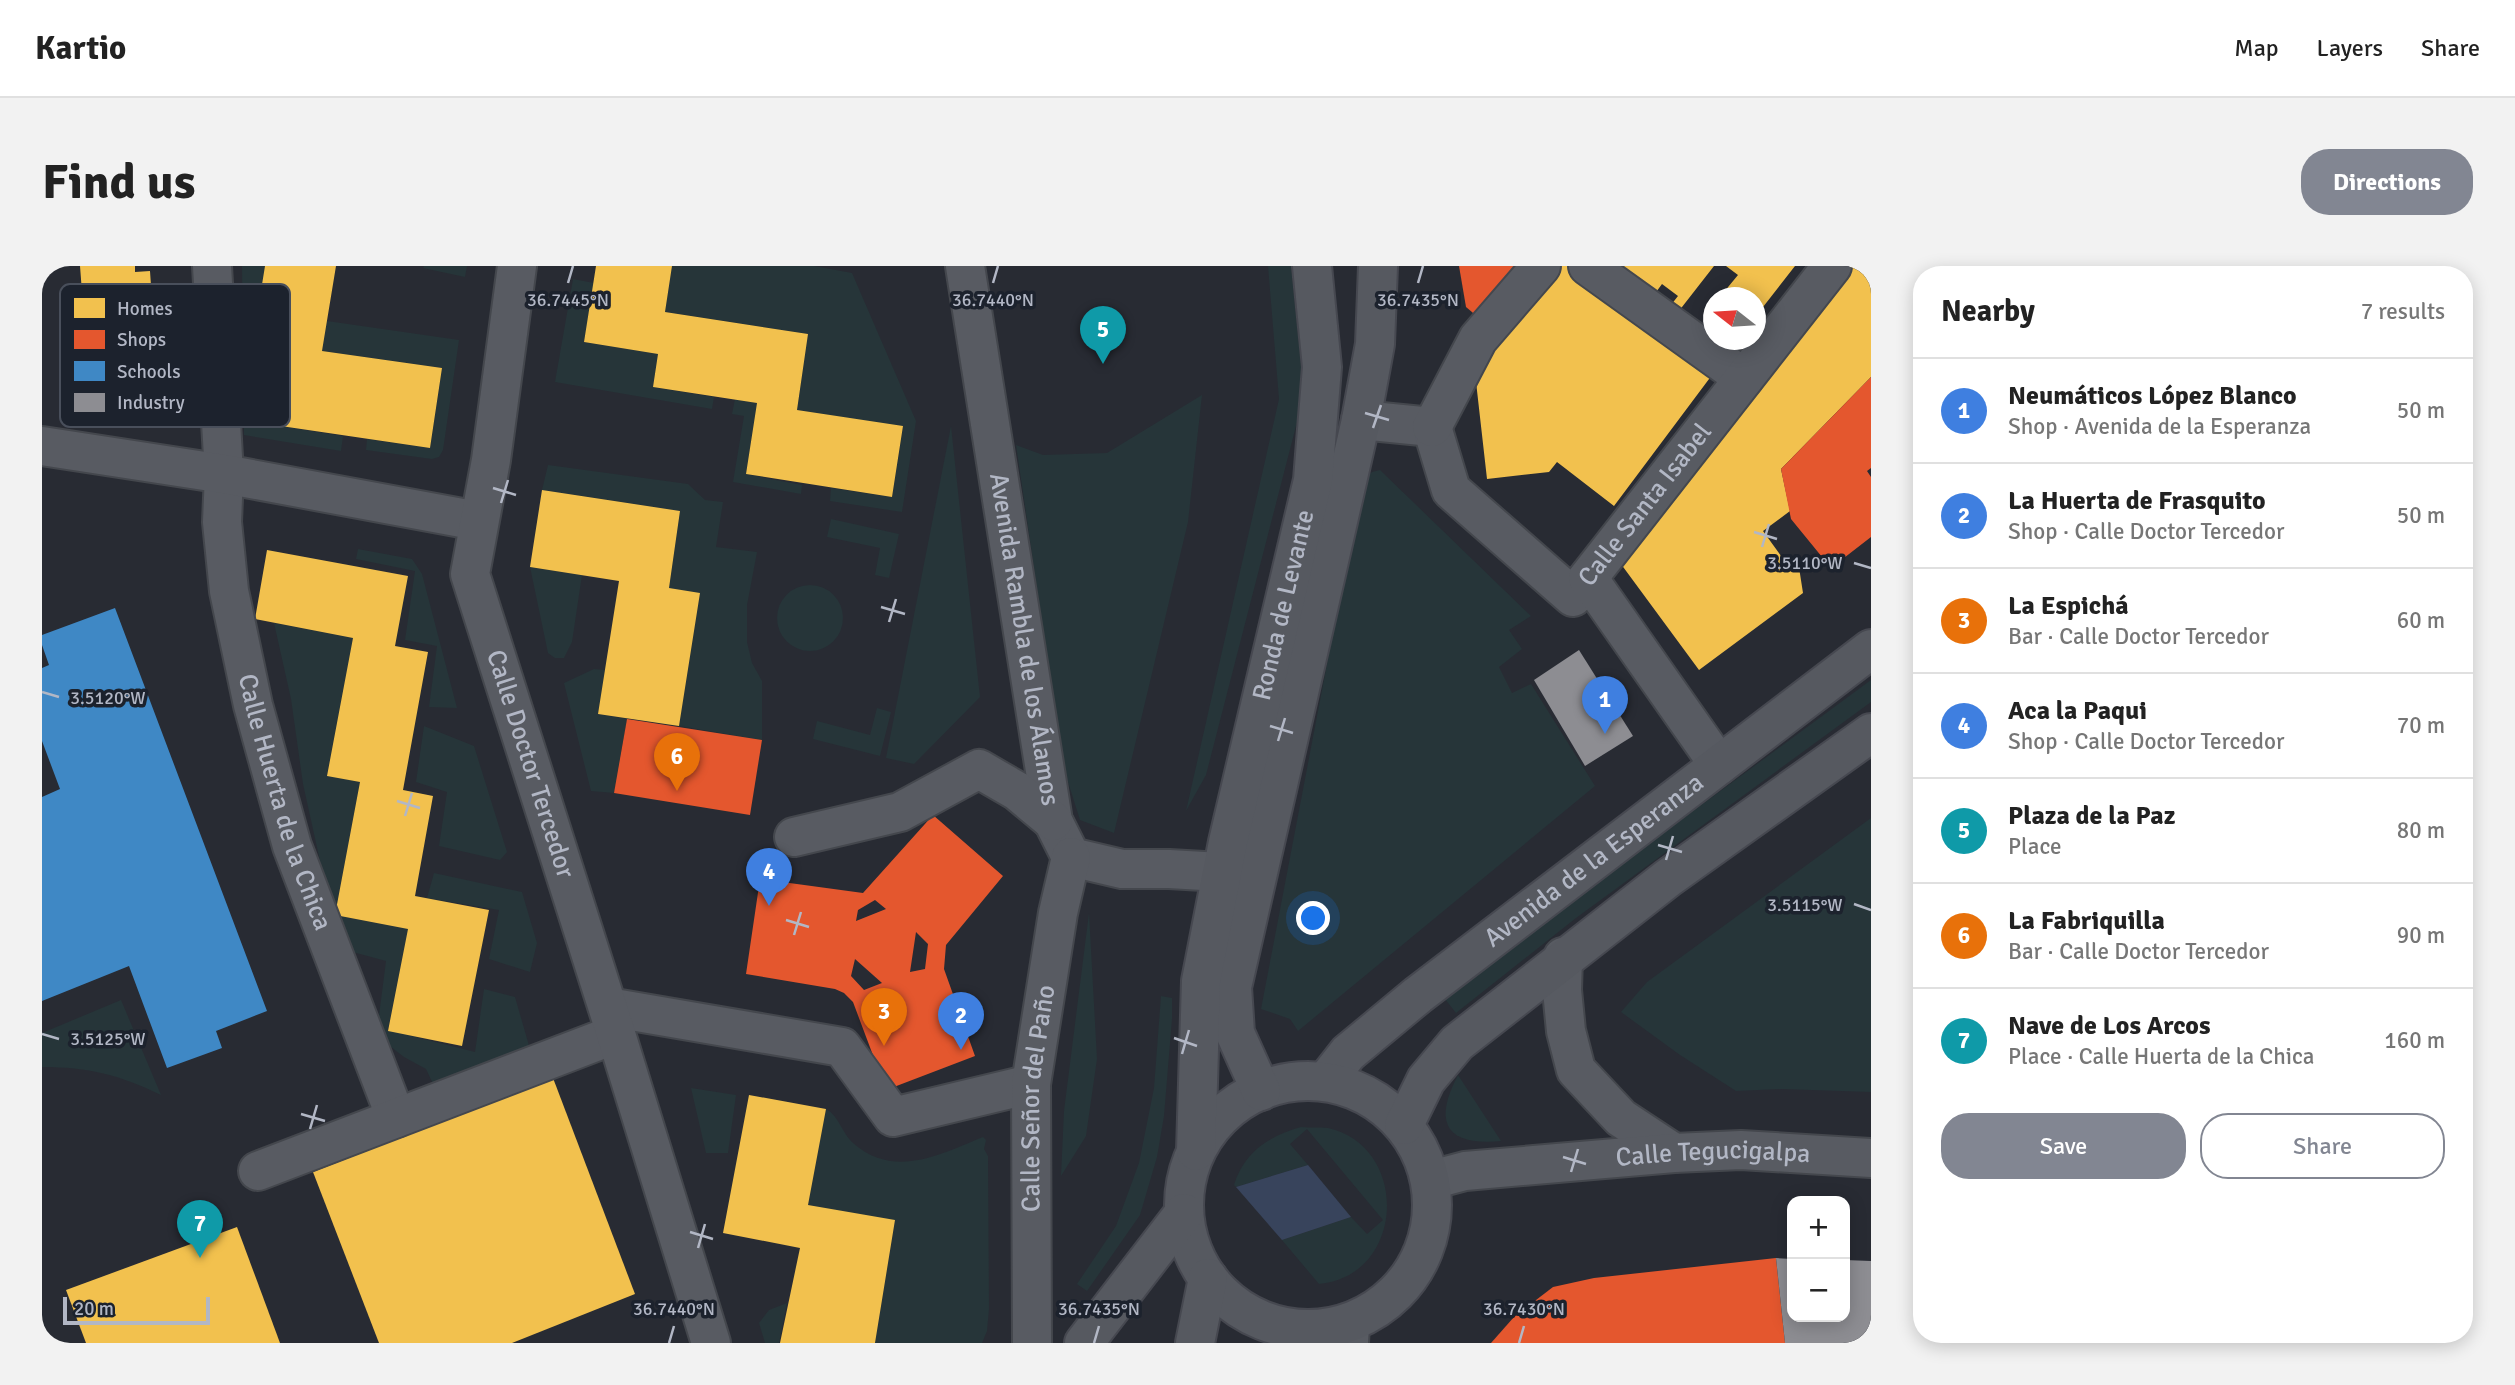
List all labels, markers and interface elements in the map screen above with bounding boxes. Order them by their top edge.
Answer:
text: Kartio [35,28,126,69]
text: Map [2234,33,2279,63]
text: Layers [2317,33,2383,63]
text: Share [2421,33,2480,63]
button: Directions [2301,149,2473,215]
text: Find us [42,152,195,212]
legend [60,284,290,427]
north arrow [1703,287,1766,350]
text: 36.7445°N [527,289,609,311]
text: 36.7440°N [952,289,1034,311]
text: 36.7435°N [1377,289,1459,311]
text: Nearby [1941,293,2035,330]
text: Homes [117,297,173,321]
text: 7 results [2361,297,2445,326]
pin: 5 [1080,306,1126,364]
text: Shops [117,328,166,352]
text: Schools [117,360,181,384]
text: Neumáticos López Blanco [2008,380,2297,412]
text: Industry [117,391,185,415]
text: 1 [1958,396,1970,425]
text: 50 m [2397,396,2445,425]
text: Shop · Avenida de la Esperanza [2008,412,2311,441]
street label: Calle Santa Isabel [1571,417,1719,593]
street label: Avenida Rambla de los Álamos [982,471,1066,808]
text: La Huerta de Frasquito [2008,485,2266,517]
text: 2 [1958,501,1970,530]
text: 50 m [2397,501,2445,530]
street label: Ronda de Levante [1246,507,1321,704]
text: Shop · Calle Doctor Tercedor [2008,517,2284,546]
text: 3.5110°W [1767,552,1843,574]
text: La Espichá [2008,590,2129,622]
text: 3 [1958,606,1970,635]
text: 60 m [2397,606,2445,635]
text: Bar · Calle Doctor Tercedor [2008,622,2269,651]
street label: Calle Doctor Tercedor [479,646,582,882]
street label: Calle Huerta de la Chica [231,671,339,935]
pin: 1 [1582,676,1628,734]
text: 3.5120°W [70,687,146,709]
text: Aca la Paqui [2008,695,2147,727]
text: 4 [1958,711,1970,740]
text: 70 m [2397,711,2445,740]
text: Shop · Calle Doctor Tercedor [2008,727,2284,756]
pin: 6 [654,733,700,791]
street label: Avenida de la Esperanza [1478,767,1710,954]
text: Plaza de la Paz [2008,800,2175,832]
text: 5 [1958,816,1970,845]
text: 80 m [2397,816,2445,845]
text: Place [2008,832,2062,861]
pin: 4 [746,848,792,906]
text: 3.5115°W [1767,894,1843,916]
your location [1296,901,1330,935]
text: La Fabriquilla [2008,905,2165,937]
text: 6 [1958,921,1970,950]
text: 90 m [2397,921,2445,950]
text: Bar · Calle Doctor Tercedor [2008,937,2269,966]
street label: Calle Señor del Paño [1015,983,1062,1212]
pin: 3 [861,988,907,1046]
pin: 2 [938,992,984,1050]
text: Nave de Los Arcos [2008,1010,2210,1042]
text: 7 [1958,1026,1970,1055]
text: 160 m [2384,1026,2445,1055]
text: 3.5125°W [70,1028,146,1050]
text: Place · Calle Huerta de la Chica [2008,1042,2314,1071]
button: Save [1941,1113,2186,1179]
button: Share [2200,1113,2445,1179]
street label: Calle Tegucigalpa [1614,1134,1811,1174]
map controls [1787,1196,1850,1322]
button: + [1787,1196,1850,1259]
pin: 7 [177,1200,223,1258]
button: − [1787,1259,1850,1322]
scale bar [63,1294,210,1326]
text: 20 m [74,1297,114,1321]
text: 36.7440°N [633,1298,715,1320]
text: 36.7435°N [1058,1298,1140,1320]
text: 36.7430°N [1483,1298,1565,1320]

